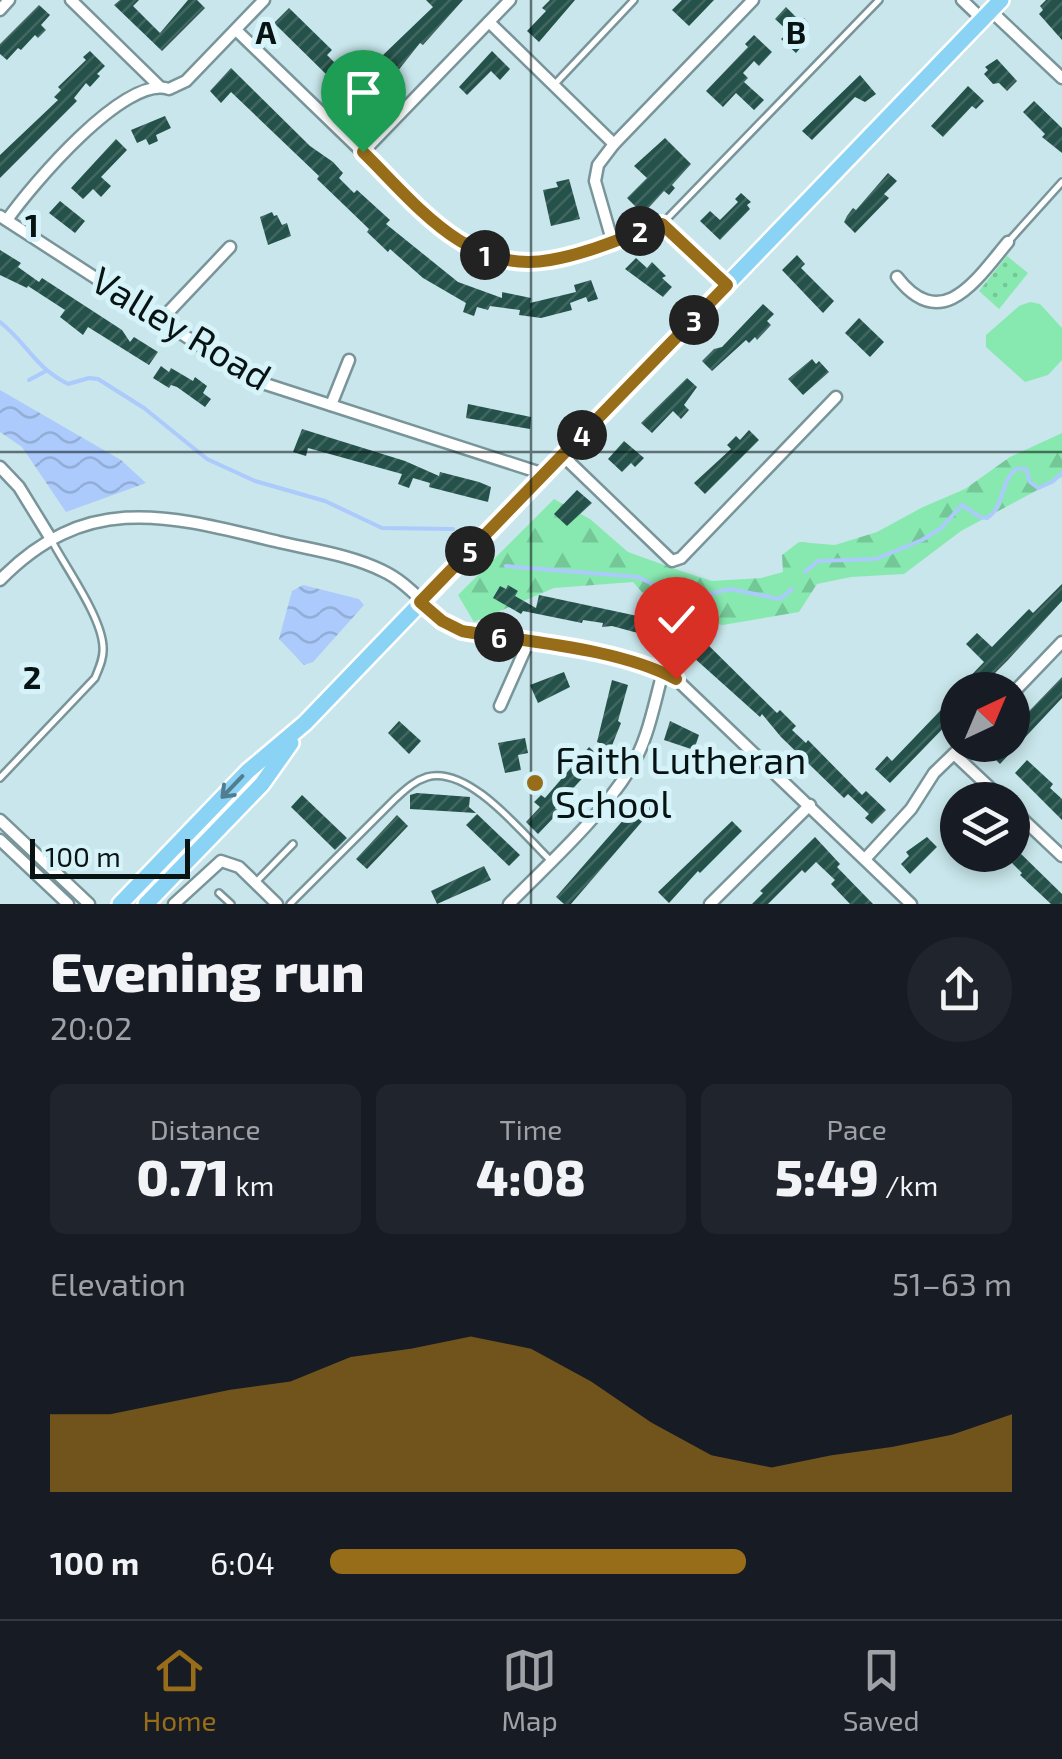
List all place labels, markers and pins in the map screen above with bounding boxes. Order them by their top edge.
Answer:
pin [321,50,406,153]
pin: 2 [615,206,665,256]
pin: 1 [460,230,510,280]
pin: 3 [669,295,719,345]
pin: 4 [557,410,607,460]
pin: 5 [445,526,495,576]
pin [634,577,719,680]
pin: 6 [474,612,524,662]
place label: Faith Lutheran School [555,736,806,826]
marker: Faith Lutheran School [524,772,546,794]

